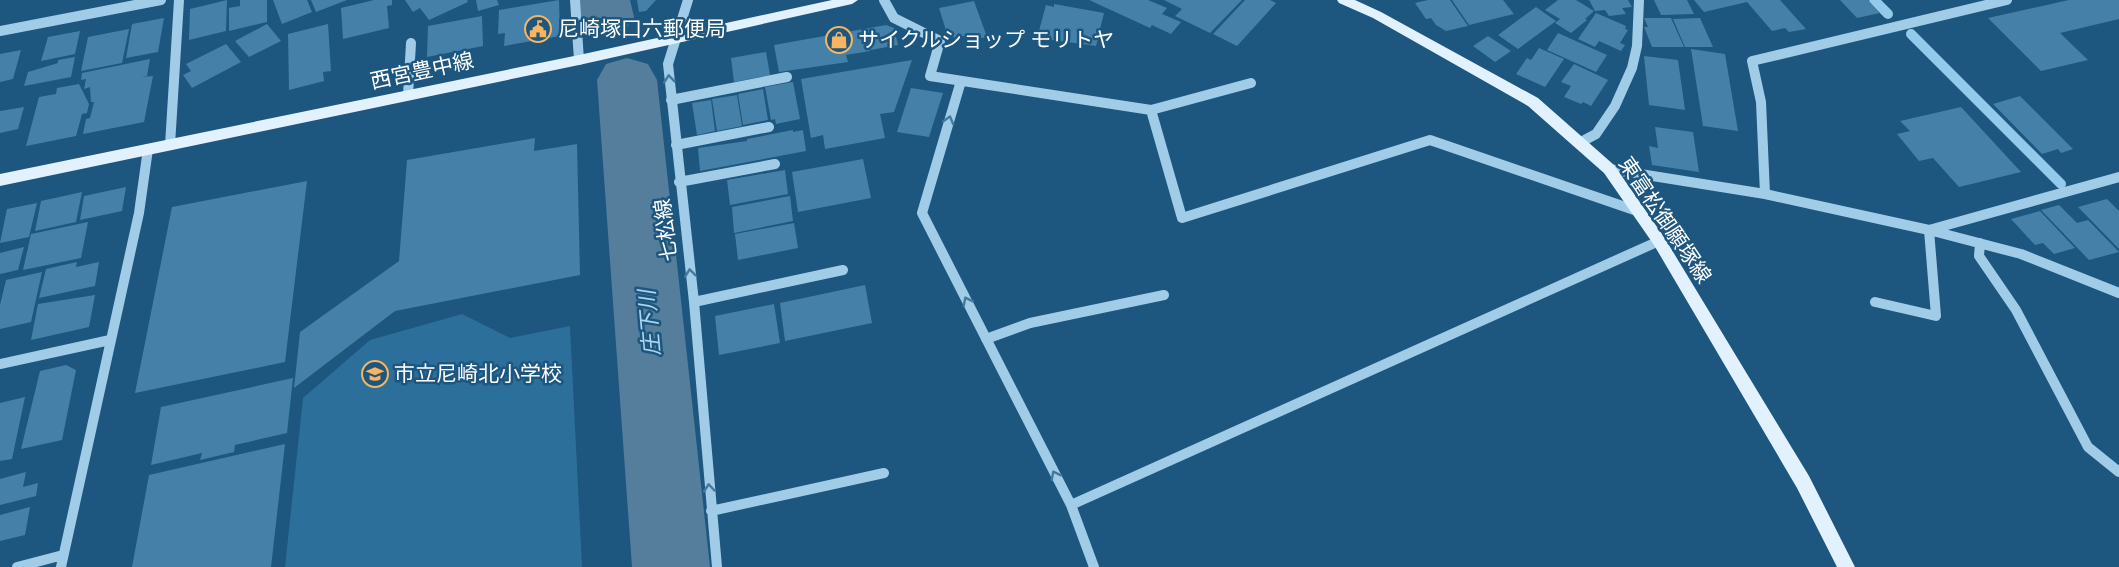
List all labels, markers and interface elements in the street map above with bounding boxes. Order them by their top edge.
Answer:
public building icon: 尼崎塚口六郵便局 [523,14,553,44]
place label: 尼崎塚口六郵便局 [558,15,726,43]
shop icon: サイクルショップ モリトヤ [824,25,854,55]
place label: サイクルショップ モリトヤ [858,26,1114,54]
street label: 西宮豊中線 [368,46,476,96]
one-way arrow [663,74,676,83]
one-way arrow [942,115,954,126]
street label: 東富松御願塚線 [1612,151,1718,289]
street label: 七松線 [648,197,684,263]
one-way arrow [685,268,697,277]
water label: 庄下川 [632,287,668,357]
one-way arrow [963,296,974,307]
school or university icon: 市立尼崎北小学校 [360,359,390,389]
place label: 市立尼崎北小学校 [394,360,562,388]
one-way arrow [1051,470,1062,481]
one-way arrow [703,483,716,492]

